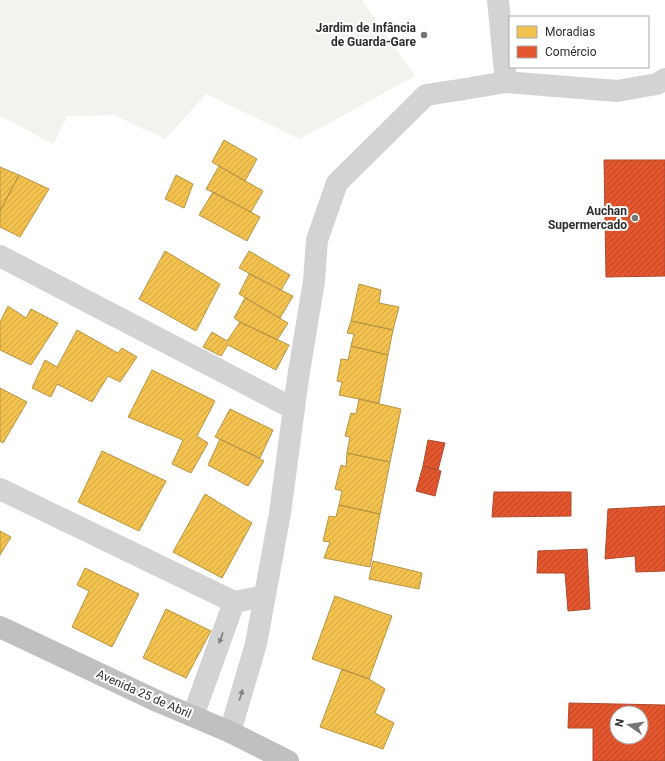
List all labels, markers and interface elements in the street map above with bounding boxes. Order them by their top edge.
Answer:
legend [509,16,649,68]
place label: Jardim de Infância de Guarda-Gare [316,21,417,49]
text: Moradias [545,25,595,39]
marker: Jardim de Infância de Guarda-Gare [419,30,429,40]
text: Comércio [545,45,597,59]
place label: Auchan Supermercado [548,204,627,232]
marker: Auchan Supermercado [630,213,640,223]
one-way arrow [218,633,224,645]
street label: Avenida 25 de Abril [94,667,194,721]
one-way arrow [238,688,244,700]
north arrow [609,705,649,745]
text: N [613,717,627,728]

